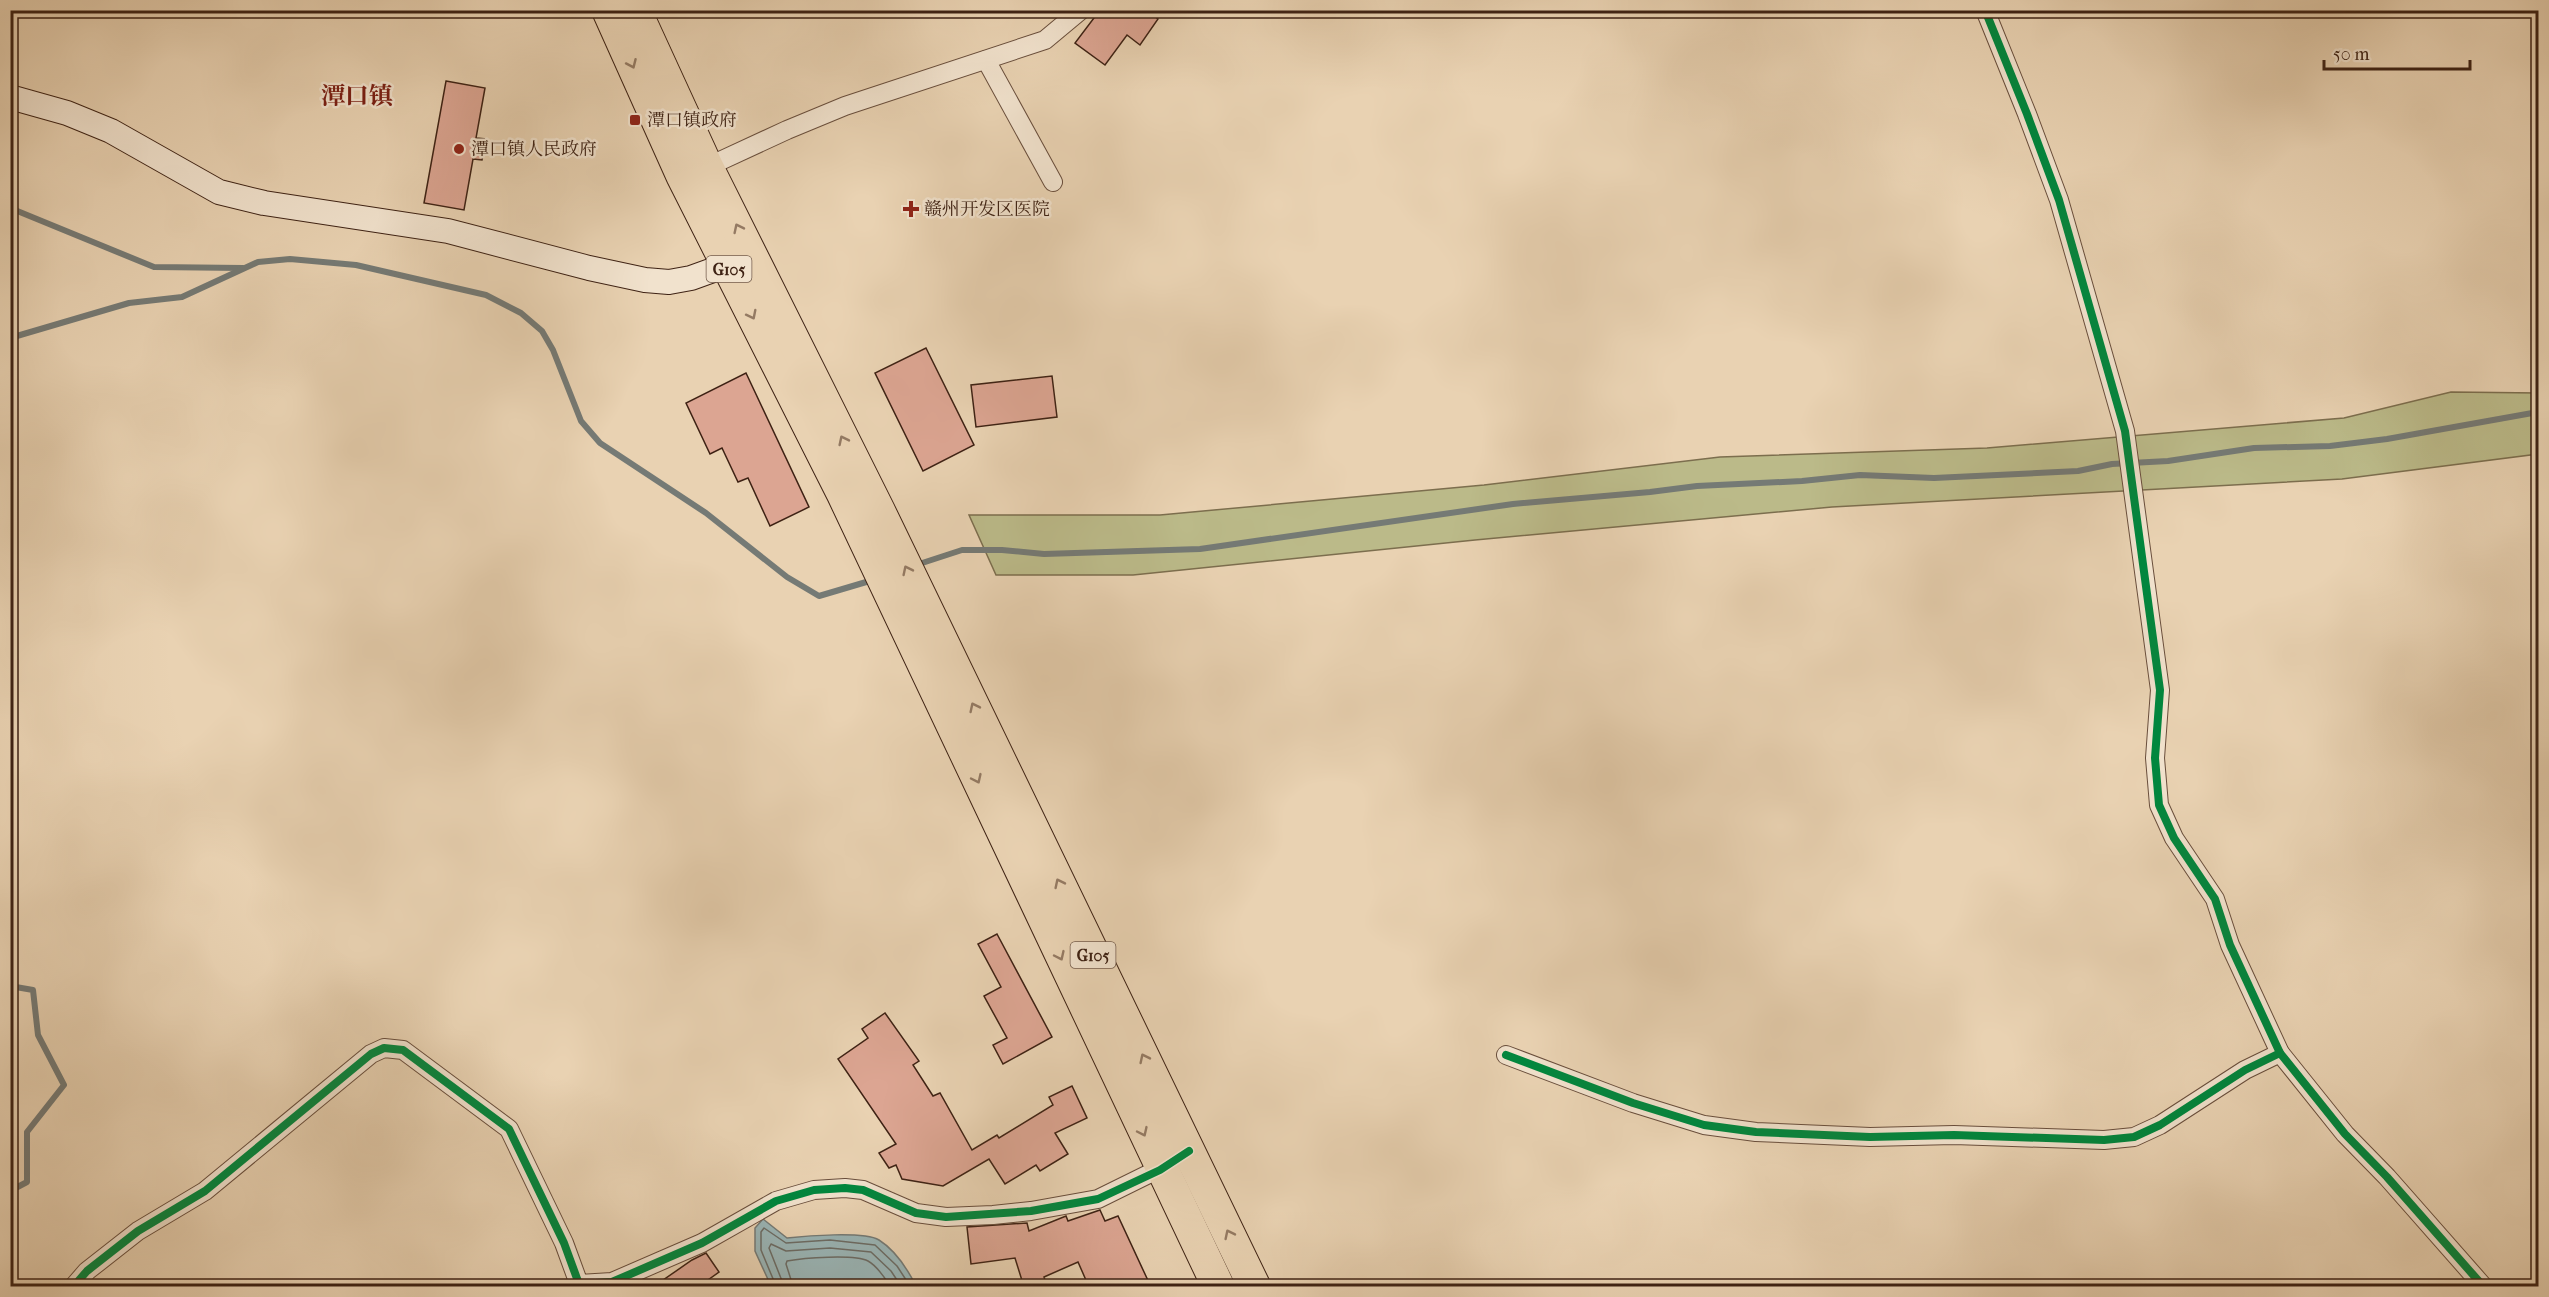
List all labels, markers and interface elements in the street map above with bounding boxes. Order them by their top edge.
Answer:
scale bar [2324,33,2470,71]
text: 50 m [2333,44,2370,65]
one-way arrow [625,57,637,68]
district label: 潭口镇 [321,82,393,110]
place label: 潭口镇政府 [647,110,737,131]
marker: 潭口镇政府 [628,113,642,127]
place label: 潭口镇人民政府 [471,139,597,160]
marker: 潭口镇人民政府 [452,142,466,156]
place label: 赣州开发区医院 [924,199,1050,220]
marker: 赣州开发区医院 [902,200,920,218]
one-way arrow [733,224,745,235]
road number: G105 [706,256,752,282]
one-way arrow [745,309,757,320]
one-way arrow [839,436,851,447]
one-way arrow [903,565,915,576]
one-way arrow [969,703,981,714]
one-way arrow [969,773,981,784]
one-way arrow [1054,878,1066,889]
road number: G105 [1070,942,1116,968]
one-way arrow [1052,949,1064,960]
one-way arrow [1139,1054,1151,1065]
one-way arrow [1135,1126,1147,1137]
one-way arrow [1224,1229,1236,1240]

